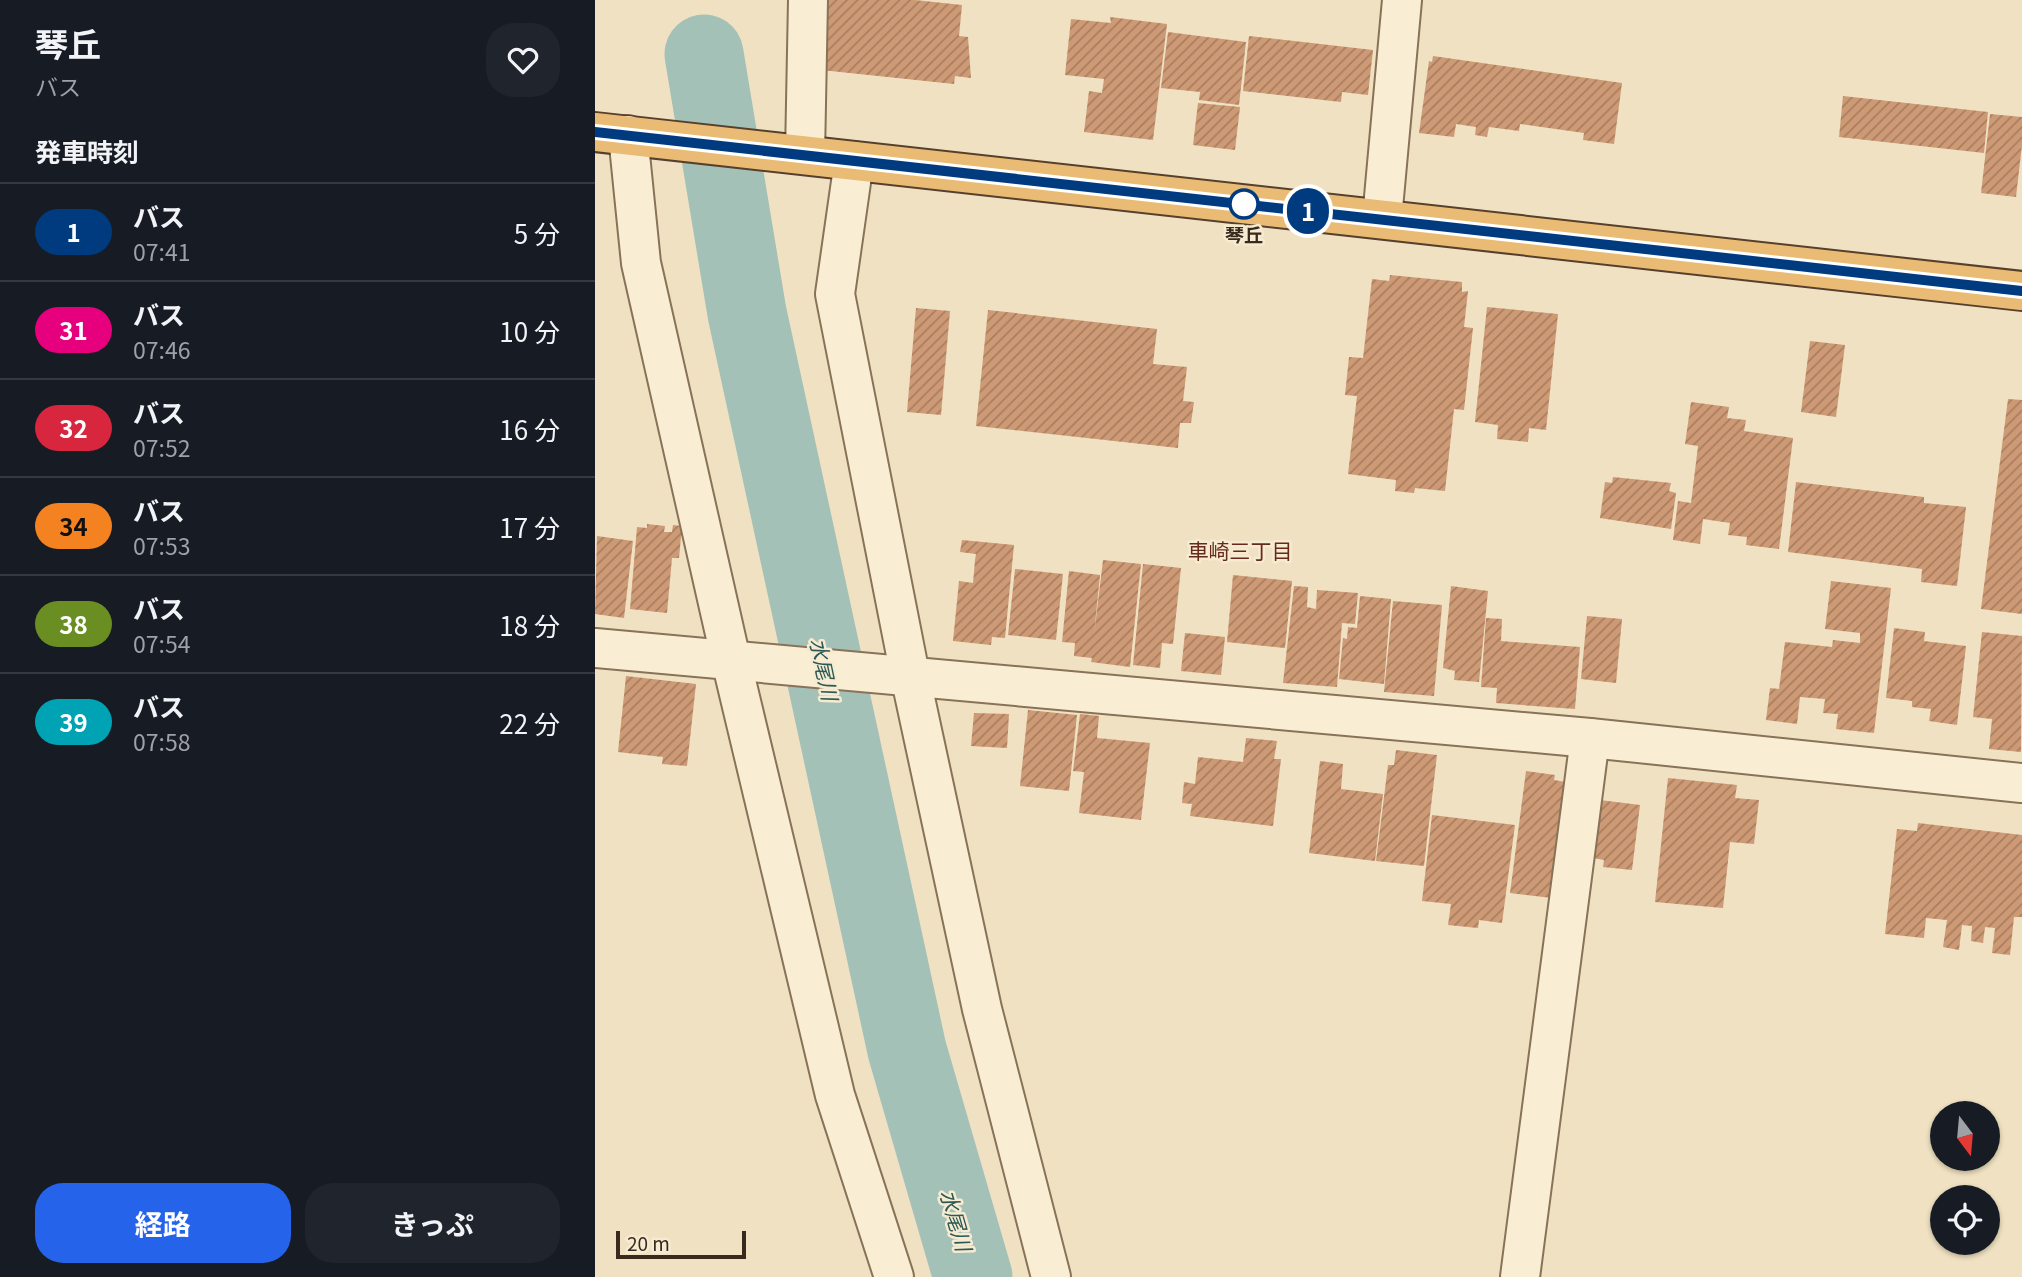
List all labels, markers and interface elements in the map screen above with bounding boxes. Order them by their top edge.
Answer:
text: 琴丘 [35,19,101,67]
button: heart [486,23,560,97]
text: バス [35,69,81,103]
text: 発車時刻 [35,132,139,169]
line badge: 1 [1285,188,1331,234]
marker: 琴丘 [1229,189,1259,219]
text: 1 [1301,193,1315,228]
text: バス [133,197,185,234]
text: 1 [66,214,81,249]
text: 5 分 [514,214,560,251]
place label: 琴丘 [1225,220,1263,247]
text: 07:41 [133,234,190,268]
text: バス [133,295,185,332]
text: 31 [59,312,88,347]
text: 10 分 [499,312,560,349]
text: 07:46 [133,332,190,366]
text: バス [133,393,185,430]
text: 32 [59,410,88,445]
text: 16 分 [499,410,560,447]
text: 07:52 [133,430,190,464]
text: バス [133,491,185,528]
text: 34 [59,508,88,543]
text: 17 分 [499,508,560,545]
text: 07:53 [133,528,190,562]
district label: 車崎三丁目 [1188,535,1293,565]
text: バス [133,589,185,626]
text: 38 [59,606,88,641]
text: 18 分 [499,606,560,643]
text: 07:54 [133,626,190,660]
water label: 水尾川 [804,635,847,705]
text: バス [133,687,185,724]
text: 39 [59,704,88,739]
text: 22 分 [499,704,560,741]
text: 07:58 [133,724,190,758]
north arrow [1930,1101,2000,1171]
map controls [1930,1101,2000,1255]
button: 経路 [35,1183,291,1263]
button: きっぷ [305,1183,560,1263]
button: locate [1930,1185,2000,1255]
water label: 水尾川 [934,1186,981,1256]
scale bar [616,1228,745,1260]
text: 20 m [627,1229,670,1256]

